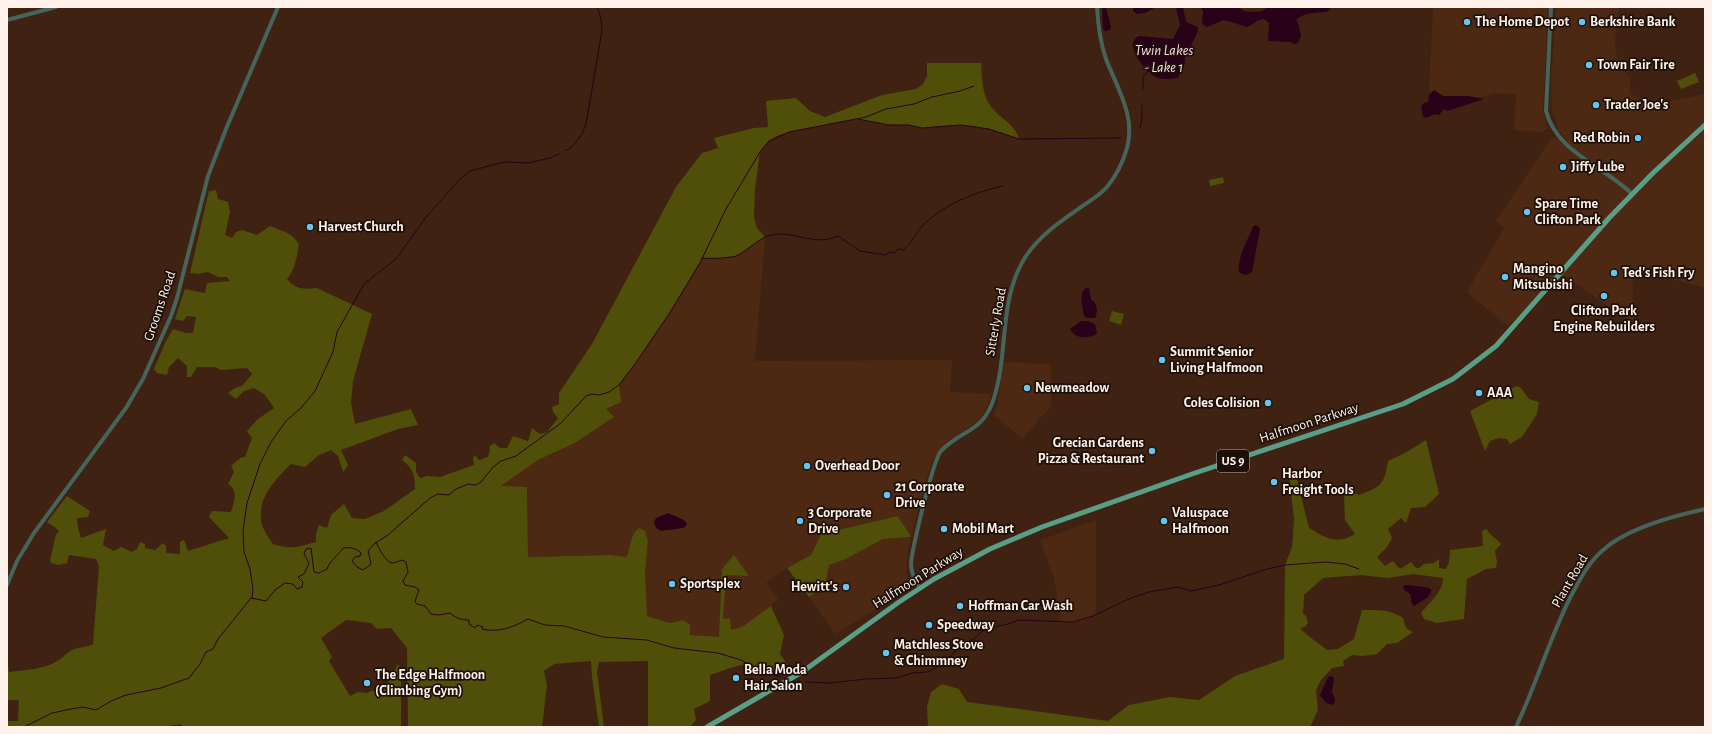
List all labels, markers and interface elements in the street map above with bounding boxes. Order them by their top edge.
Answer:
place label: The Home Depot [1475,15,1569,29]
place label: Berkshire Bank [1590,15,1676,29]
marker: The Home Depot [1462,17,1472,27]
marker: Berkshire Bank [1577,17,1587,27]
water label: Twin Lakes - Lake 1 [1135,43,1193,75]
place label: Town Fair Tire [1597,58,1675,72]
marker: Town Fair Tire [1584,60,1594,70]
place label: Trader Joe's [1604,98,1668,112]
marker: Trader Joe's [1591,100,1601,110]
place label: Red Robin [1573,131,1630,145]
marker: Red Robin [1633,133,1643,143]
place label: Jiffy Lube [1571,160,1625,174]
marker: Jiffy Lube [1558,162,1568,172]
place label: Spare Time Clifton Park [1535,197,1601,227]
marker: Spare Time Clifton Park [1522,207,1532,217]
place label: Harvest Church [318,220,404,234]
marker: Harvest Church [305,222,315,232]
place label: Mangino Mitsubishi [1513,262,1573,292]
place label: Ted's Fish Fry [1622,266,1695,280]
marker: Ted's Fish Fry [1609,268,1619,278]
street label: Grooms Road [142,269,178,343]
marker: Mangino Mitsubishi [1500,272,1510,282]
street label: Sitterly Road [983,287,1009,357]
marker: Clifton Park Engine Rebuilders [1599,291,1609,301]
place label: Clifton Park Engine Rebuilders [1553,304,1655,334]
place label: Summit Senior Living Halfmoon [1170,345,1263,375]
marker: Summit Senior Living Halfmoon [1157,355,1167,365]
place label: Newmeadow [1035,381,1110,395]
marker: Newmeadow [1022,383,1032,393]
place label: AAA [1487,386,1513,400]
marker: AAA [1474,388,1484,398]
place label: Coles Colision [1184,396,1260,410]
marker: Coles Colision [1263,398,1273,408]
street label: Halfmoon Parkway [1258,400,1360,446]
place label: Grecian Gardens Pizza & Restaurant [1038,436,1144,466]
marker: Grecian Gardens Pizza & Restaurant [1147,446,1157,456]
road number: US 9 [1217,450,1249,472]
place label: Overhead Door [815,459,900,473]
marker: Overhead Door [802,461,812,471]
place label: Harbor Freight Tools [1282,467,1354,497]
marker: Harbor Freight Tools [1269,477,1279,487]
place label: 21 Corporate Drive [895,480,965,510]
marker: 21 Corporate Drive [882,490,892,500]
place label: 3 Corporate Drive [808,506,872,536]
place label: Valuspace Halfmoon [1172,506,1229,536]
marker: 3 Corporate Drive [795,516,805,526]
marker: Valuspace Halfmoon [1159,516,1169,526]
place label: Mobil Mart [952,522,1014,536]
marker: Mobil Mart [939,524,949,534]
street label: Halfmoon Parkway [870,545,966,611]
street label: Plant Road [1549,552,1591,610]
place label: Sportsplex [680,577,741,591]
marker: Sportsplex [667,579,677,589]
place label: Hewitt's [791,580,838,594]
marker: Hewitt's [841,582,851,592]
place label: Hoffman Car Wash [968,599,1073,613]
marker: Hoffman Car Wash [955,601,965,611]
place label: Speedway [937,618,995,632]
marker: Speedway [924,620,934,630]
place label: Matchless Stove & Chimmney [894,638,984,668]
marker: Matchless Stove & Chimmney [881,648,891,658]
place label: Bella Moda Hair Salon [744,663,807,693]
place label: The Edge Halfmoon (Climbing Gym) [375,668,485,698]
marker: Bella Moda Hair Salon [731,673,741,683]
marker: The Edge Halfmoon (Climbing Gym) [362,678,372,688]

